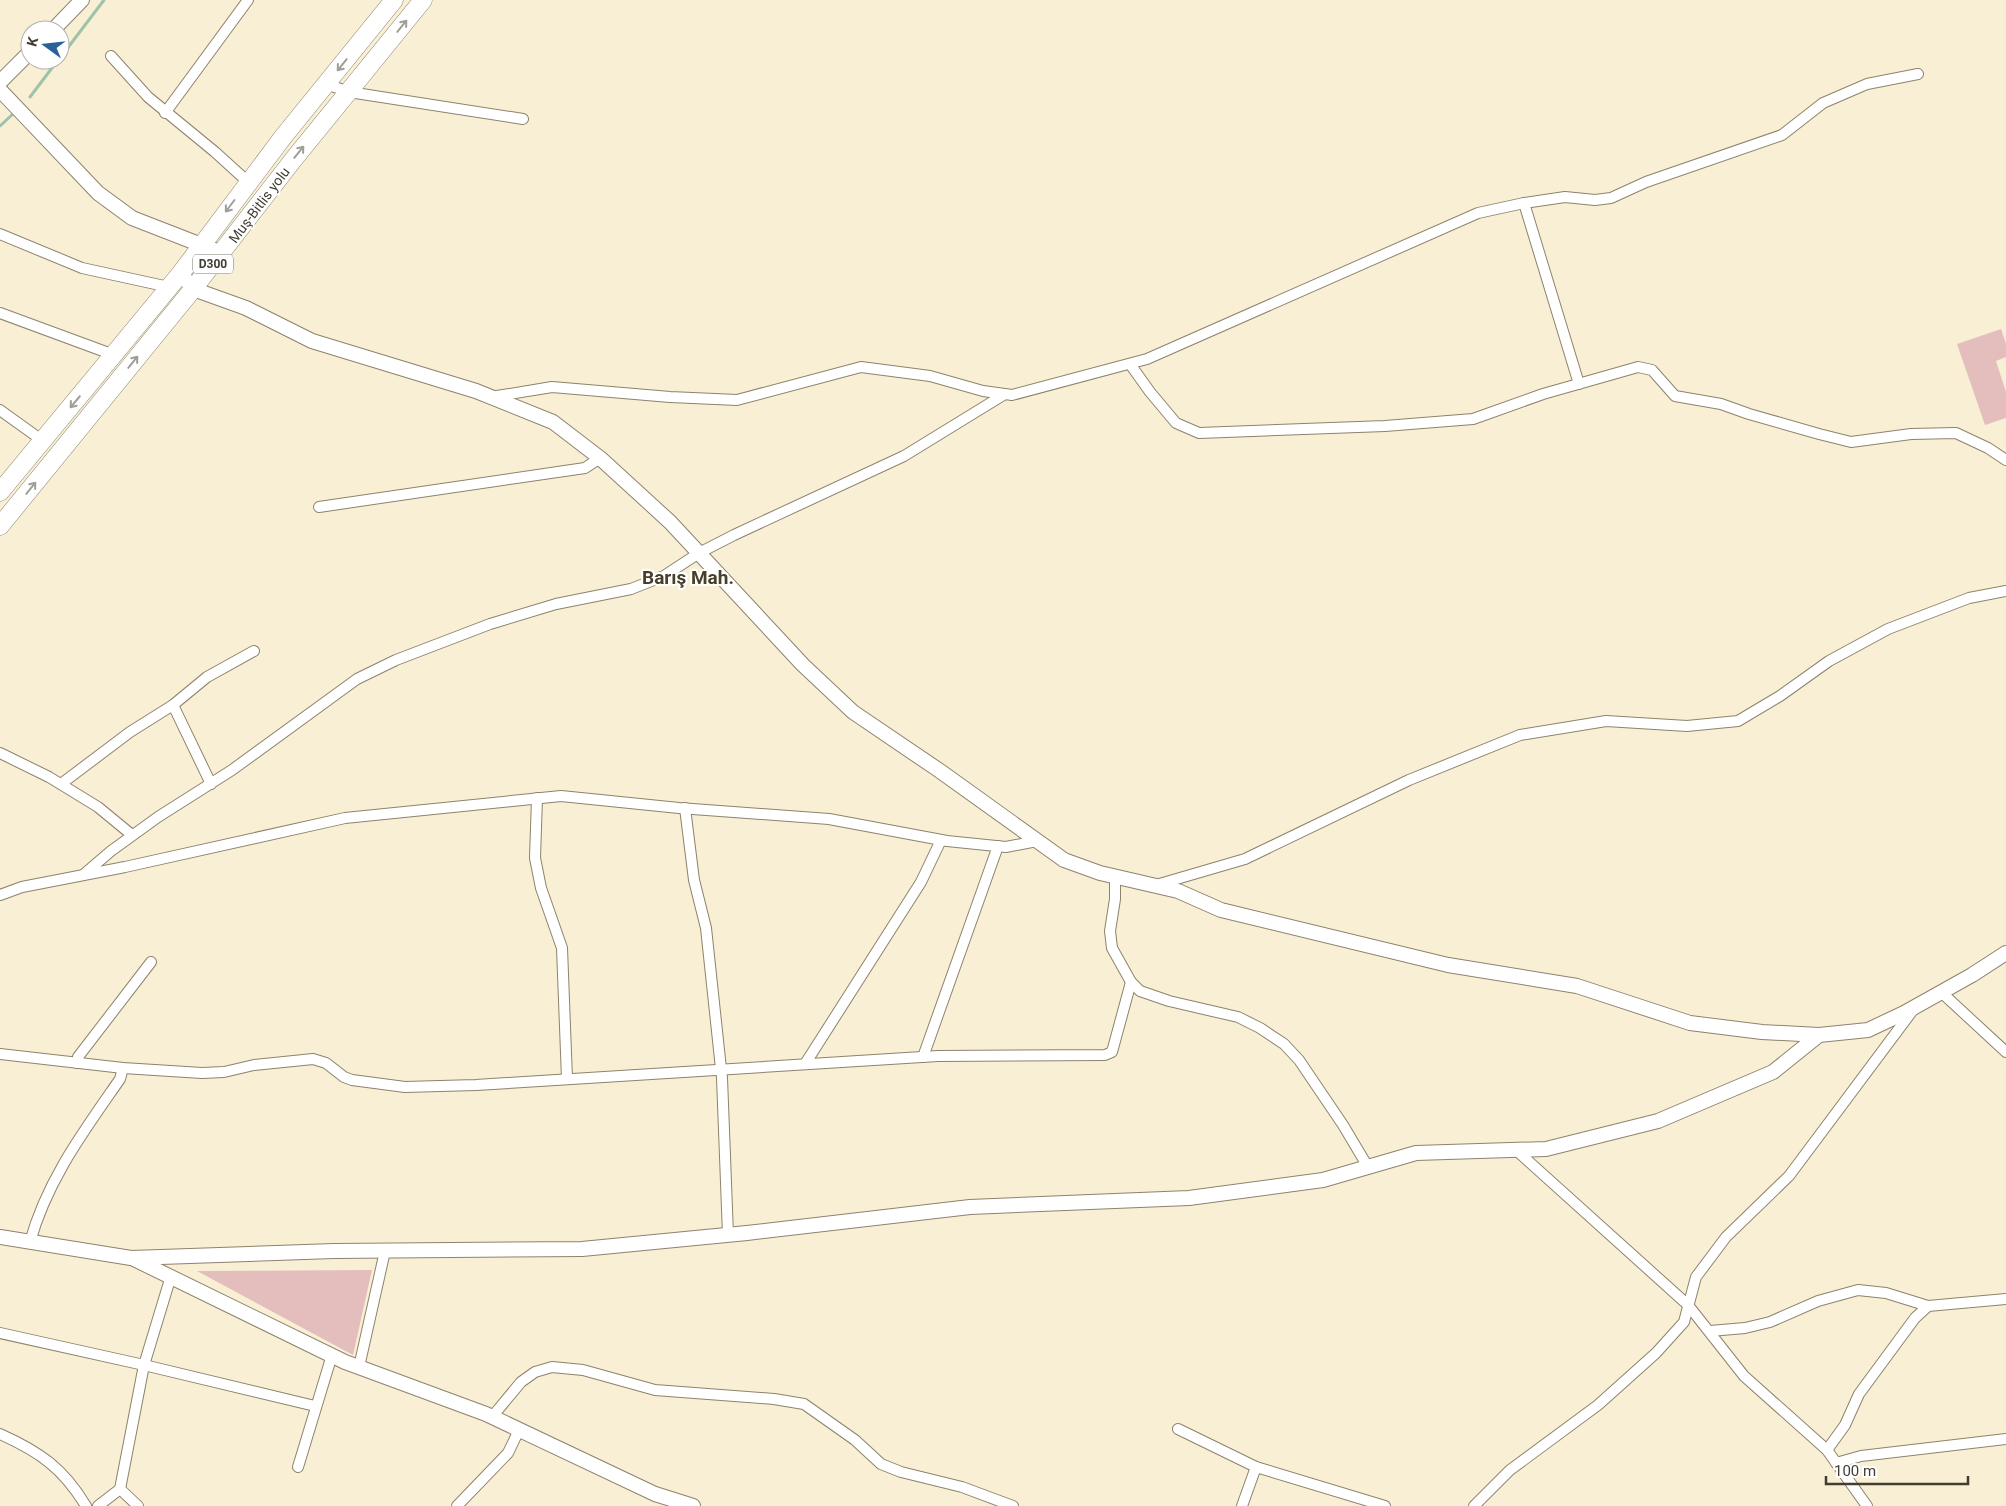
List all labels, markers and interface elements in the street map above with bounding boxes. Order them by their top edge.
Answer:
north arrow [20,20,70,70]
one-way arrow [396,20,407,33]
text: K [24,35,41,48]
one-way arrow [336,58,347,71]
one-way arrow [294,146,305,159]
street label: Muş-Bitlis yolu [225,164,293,246]
one-way arrow [225,199,235,213]
road number: D300 [193,254,233,274]
one-way arrow [128,356,139,369]
one-way arrow [69,395,80,408]
one-way arrow [25,482,36,495]
district label: Barış Mah. [642,566,734,589]
scale bar [1826,1454,1968,1486]
text: 100 m [1834,1462,1876,1480]

